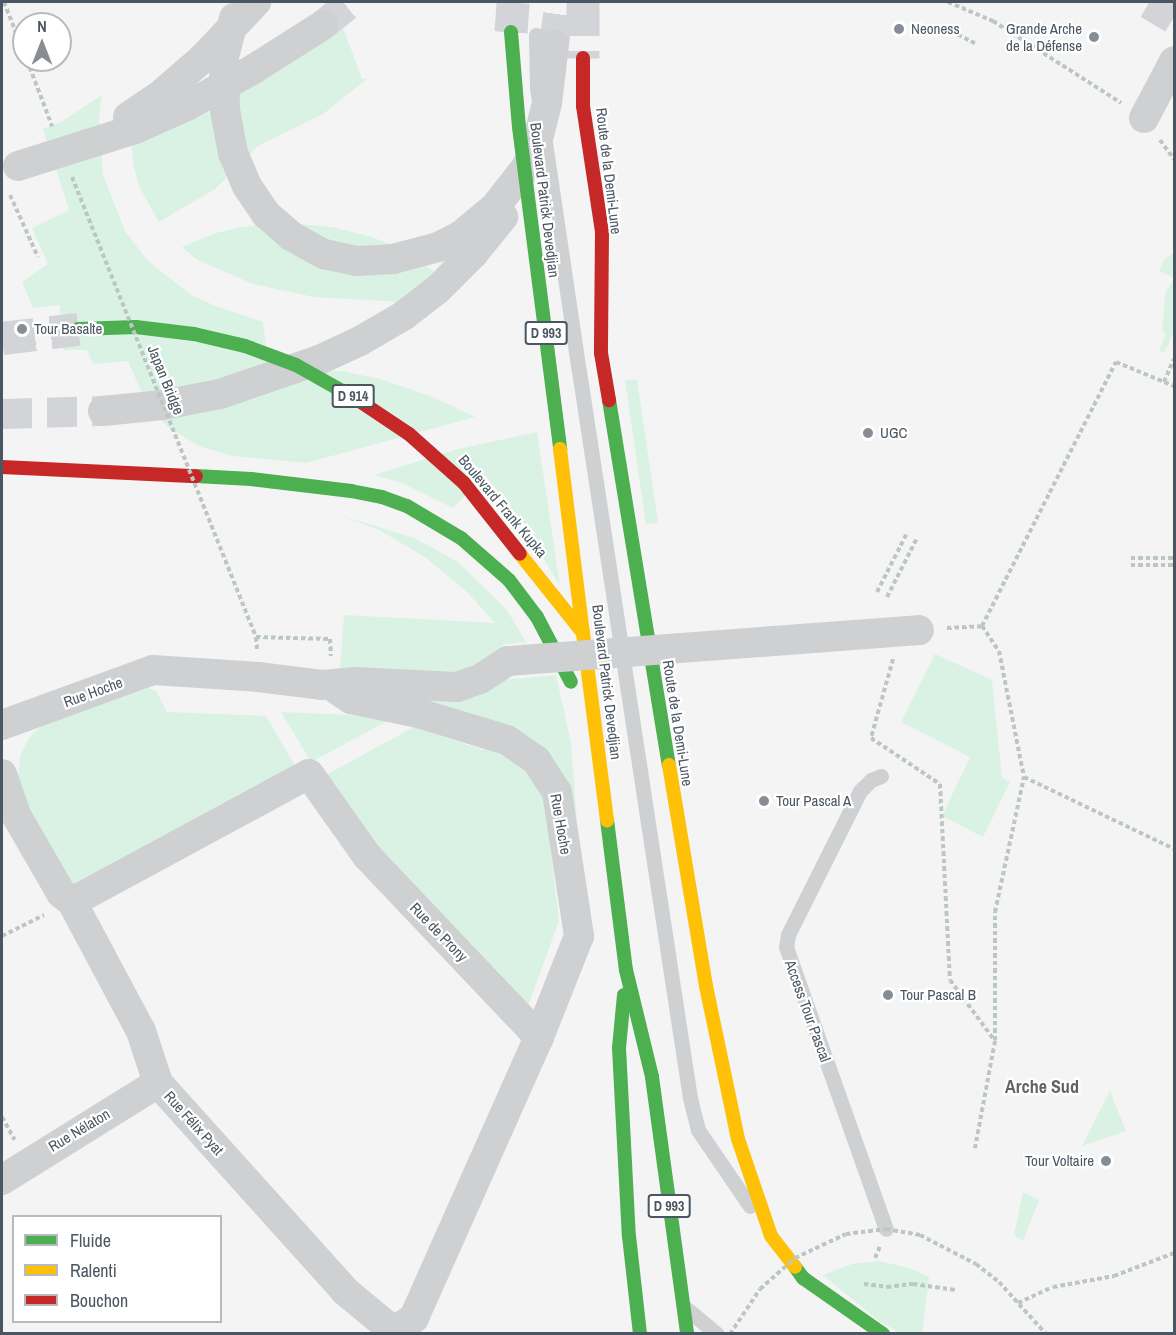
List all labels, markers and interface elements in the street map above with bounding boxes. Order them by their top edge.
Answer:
north arrow [12,12,72,72]
text: N [37,15,47,37]
place label: Grande Arche de la Défense [1005,19,1082,54]
place label: Neoness [911,20,960,38]
marker: Neoness [892,22,906,36]
marker: Grande Arche de la Défense [1087,30,1101,44]
street label: Route de la Demi-Lune [592,107,626,235]
street label: Boulevard Patrick Devedjian [527,122,563,278]
place label: Tour Basalte [34,320,102,338]
marker: Tour Basalte [15,322,29,336]
road number: D 993 [524,322,568,344]
street label: Japan Bridge [144,343,188,417]
road number: D 914 [330,385,376,407]
place label: UGC [880,424,907,442]
marker: UGC [861,426,875,440]
street label: Boulevard Frank Kupka [455,451,551,561]
street label: Boulevard Patrick Devedjian [589,604,625,760]
street label: Route de la Demi-Lune [659,659,697,787]
street label: Rue Hoche [61,673,125,711]
street label: Rue Hoche [547,792,575,856]
place label: Tour Pascal A [776,792,852,810]
marker: Tour Pascal A [757,794,771,808]
street label: Rue de Prony [406,899,472,965]
street label: Access Tour Pascal [781,957,835,1065]
place label: Tour Pascal B [900,986,976,1004]
marker: Tour Pascal B [881,988,895,1002]
district label: Arche Sud [1005,1076,1079,1098]
street label: Rue Félix Pyat [161,1087,227,1159]
street label: Rue Nélaton [45,1105,113,1155]
place label: Tour Voltaire [1025,1152,1094,1170]
marker: Tour Voltaire [1099,1154,1113,1168]
road number: D 993 [646,1195,692,1217]
legend [12,1215,222,1323]
text: Fluide [70,1228,111,1253]
text: Ralenti [70,1258,117,1283]
text: Bouchon [70,1288,128,1313]

